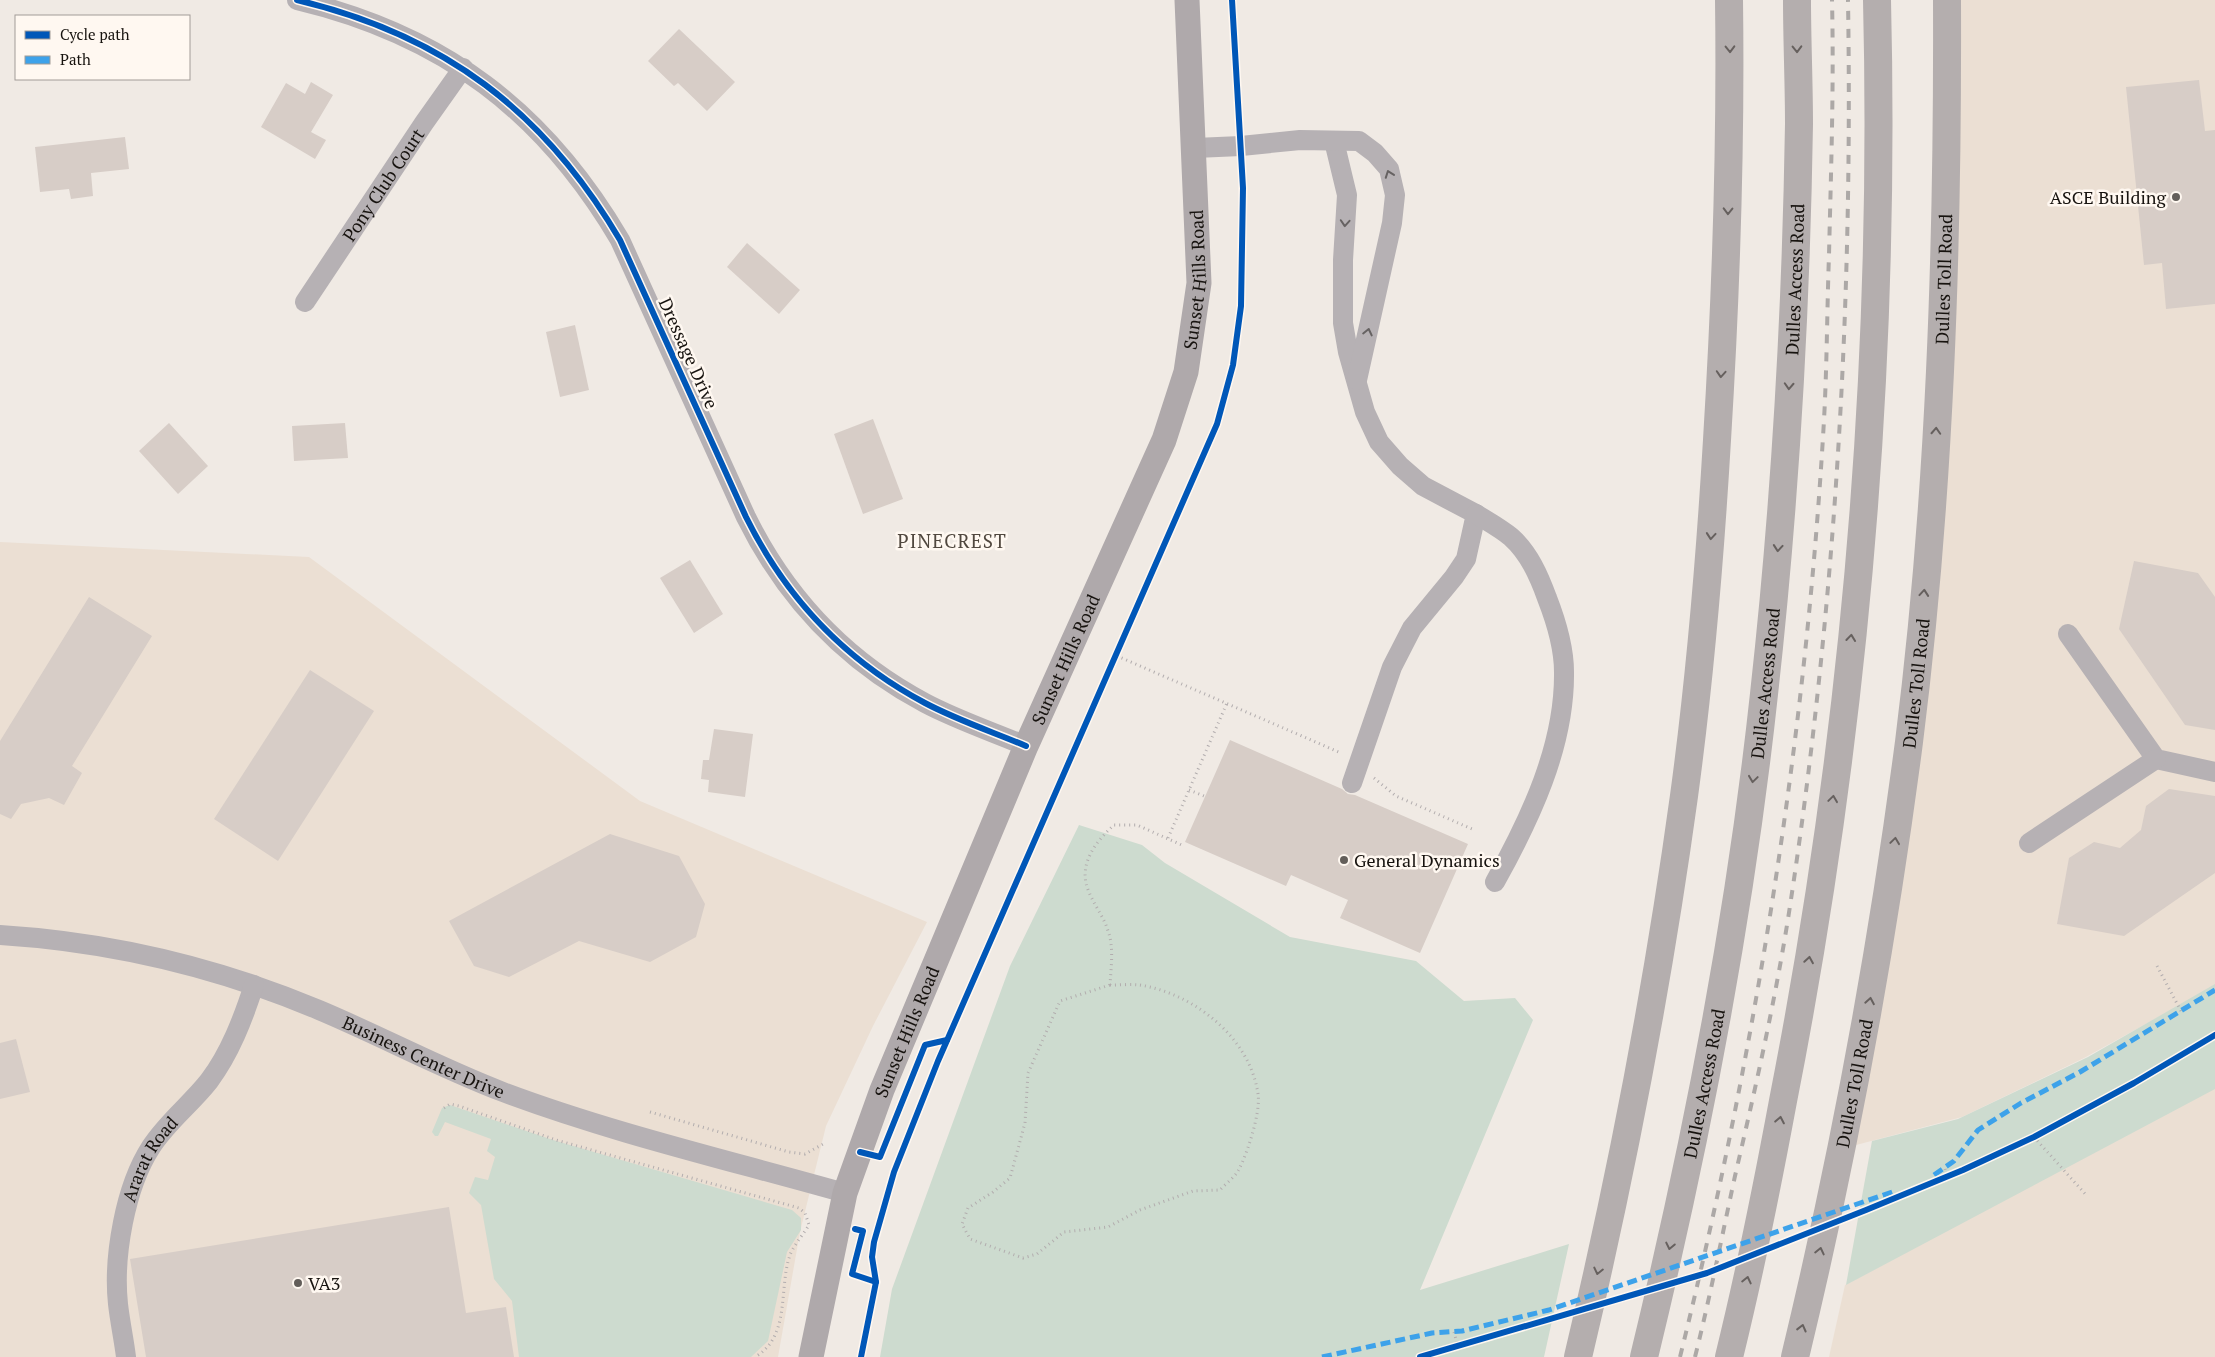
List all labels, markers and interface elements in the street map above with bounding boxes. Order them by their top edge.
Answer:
legend [15,15,190,80]
text: Cycle path [60,24,130,44]
one-way arrow [1725,45,1735,53]
one-way arrow [1792,45,1803,53]
text: Path [60,49,91,69]
street label: Pony Club Court [337,123,429,246]
one-way arrow [1385,170,1395,179]
place label: ASCE Building [2050,185,2167,209]
marker: ASCE Building [2170,191,2182,203]
street label: Dulles Access Road [1779,203,1809,356]
one-way arrow [1723,207,1734,215]
street label: Sunset Hills Road [1177,209,1212,351]
street label: Dulles Toll Road [1929,214,1957,345]
one-way arrow [1340,219,1351,227]
street label: Dressage Drive [654,294,724,412]
one-way arrow [1362,328,1373,337]
one-way arrow [1716,370,1727,378]
one-way arrow [1784,382,1795,390]
one-way arrow [1931,426,1942,434]
district label: PINECREST [897,528,1007,553]
one-way arrow [1705,532,1716,540]
one-way arrow [1772,544,1783,552]
one-way arrow [1918,588,1929,596]
street label: Sunset Hills Road [1025,590,1105,728]
street label: Dulles Access Road [1745,607,1785,760]
street label: Dulles Toll Road [1896,617,1935,750]
one-way arrow [1845,634,1856,642]
one-way arrow [1748,776,1759,784]
one-way arrow [1827,795,1838,803]
one-way arrow [1889,836,1900,844]
place label: General Dynamics [1354,848,1500,872]
marker: General Dynamics [1338,854,1350,866]
one-way arrow [1803,956,1813,964]
street label: Sunset Hills Road [868,962,945,1101]
one-way arrow [1864,997,1874,1006]
street label: Dulles Access Road [1677,1007,1730,1160]
street label: Business Center Drive [339,1010,508,1104]
street label: Dulles Toll Road [1830,1017,1878,1150]
street label: Ararat Road [116,1111,183,1205]
one-way arrow [1774,1116,1784,1124]
one-way arrow [1665,1241,1676,1250]
one-way arrow [1814,1247,1825,1256]
one-way arrow [1593,1267,1604,1275]
place label: VA3 [308,1271,340,1295]
one-way arrow [1741,1275,1752,1284]
marker: VA3 [292,1277,304,1289]
one-way arrow [1796,1323,1807,1332]

